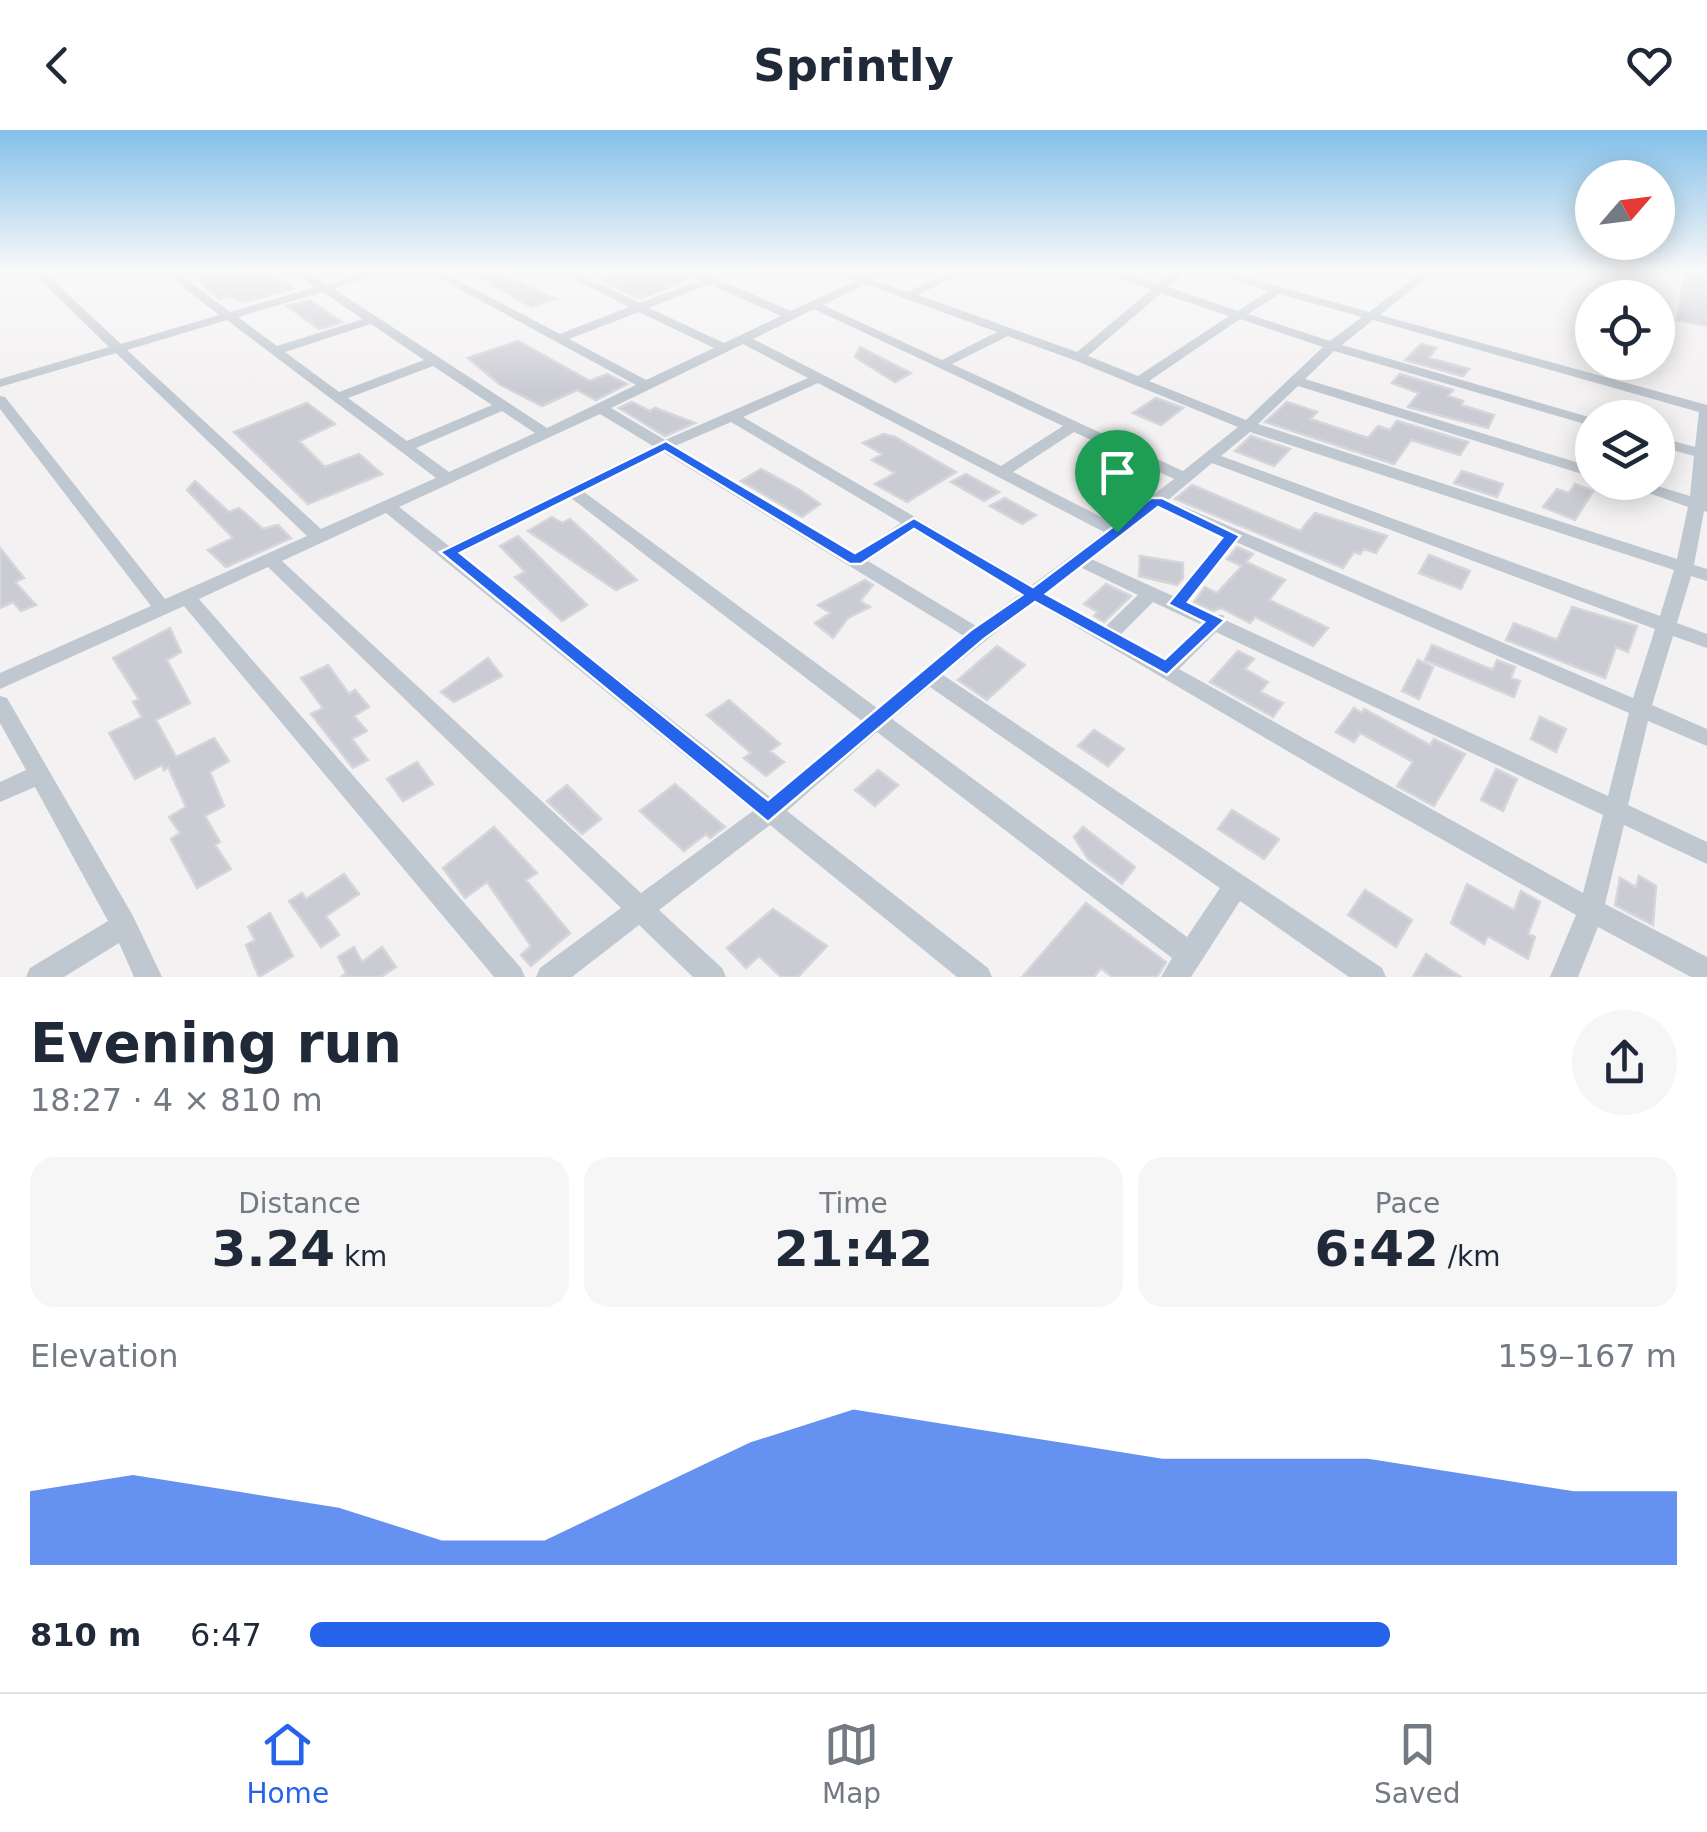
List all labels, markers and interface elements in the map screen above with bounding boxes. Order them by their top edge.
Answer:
icon: back [30,38,85,93]
icon: heart [1622,38,1677,93]
text: Sprintly [753,39,954,92]
north arrow [1575,160,1675,260]
map controls [1575,160,1675,500]
button: locate [1575,280,1675,380]
button: layers [1575,400,1675,500]
pin [1075,430,1160,533]
icon: arrive [1090,445,1145,500]
button: share [1572,1010,1677,1115]
text: Evening run [30,1011,402,1075]
text: 18:27 · 4 × 810 m [30,1081,323,1119]
text: Distance [238,1187,361,1220]
text: Time [819,1187,888,1220]
text: Pace [1375,1187,1440,1220]
text: 3.24 [212,1220,335,1278]
text: 21:42 [774,1220,933,1278]
text: 6:42 [1314,1220,1439,1278]
text: km [335,1240,387,1273]
text: /km [1439,1240,1501,1273]
text: Elevation [30,1337,179,1375]
text: 159–167 m [1498,1337,1677,1375]
text: 810 m [30,1616,141,1654]
text: 6:47 [190,1616,262,1654]
tab: Home [246,1717,329,1810]
tab: Map [822,1717,881,1810]
tab: Saved [1374,1717,1461,1810]

